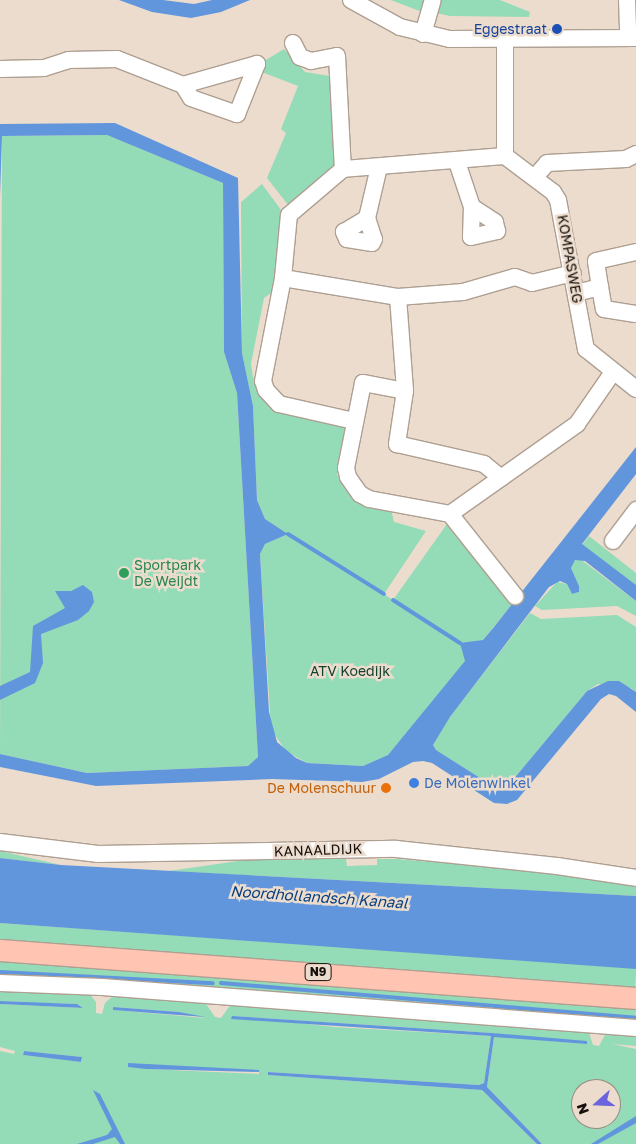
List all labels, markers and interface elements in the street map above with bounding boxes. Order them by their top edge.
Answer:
place label: Eggestraat [474,21,547,37]
marker: Eggestraat [551,23,563,35]
street label: KOMPASWEG [554,213,586,305]
place label: Sportpark De Weijdt [134,557,201,590]
marker: Sportpark De Weijdt [118,567,130,579]
park label: ATV Koedijk [310,663,390,679]
place label: De Molenwinkel [424,775,531,791]
marker: De Molenwinkel [408,777,420,789]
place label: De Molenschuur [267,780,376,796]
marker: De Molenschuur [380,782,392,794]
street label: KANAALDIJK [273,840,363,860]
water label: Noordhollandsch Kanaal [230,882,408,912]
road number: N9 [304,962,332,982]
north arrow [571,1079,621,1129]
text: N [573,1101,592,1117]

